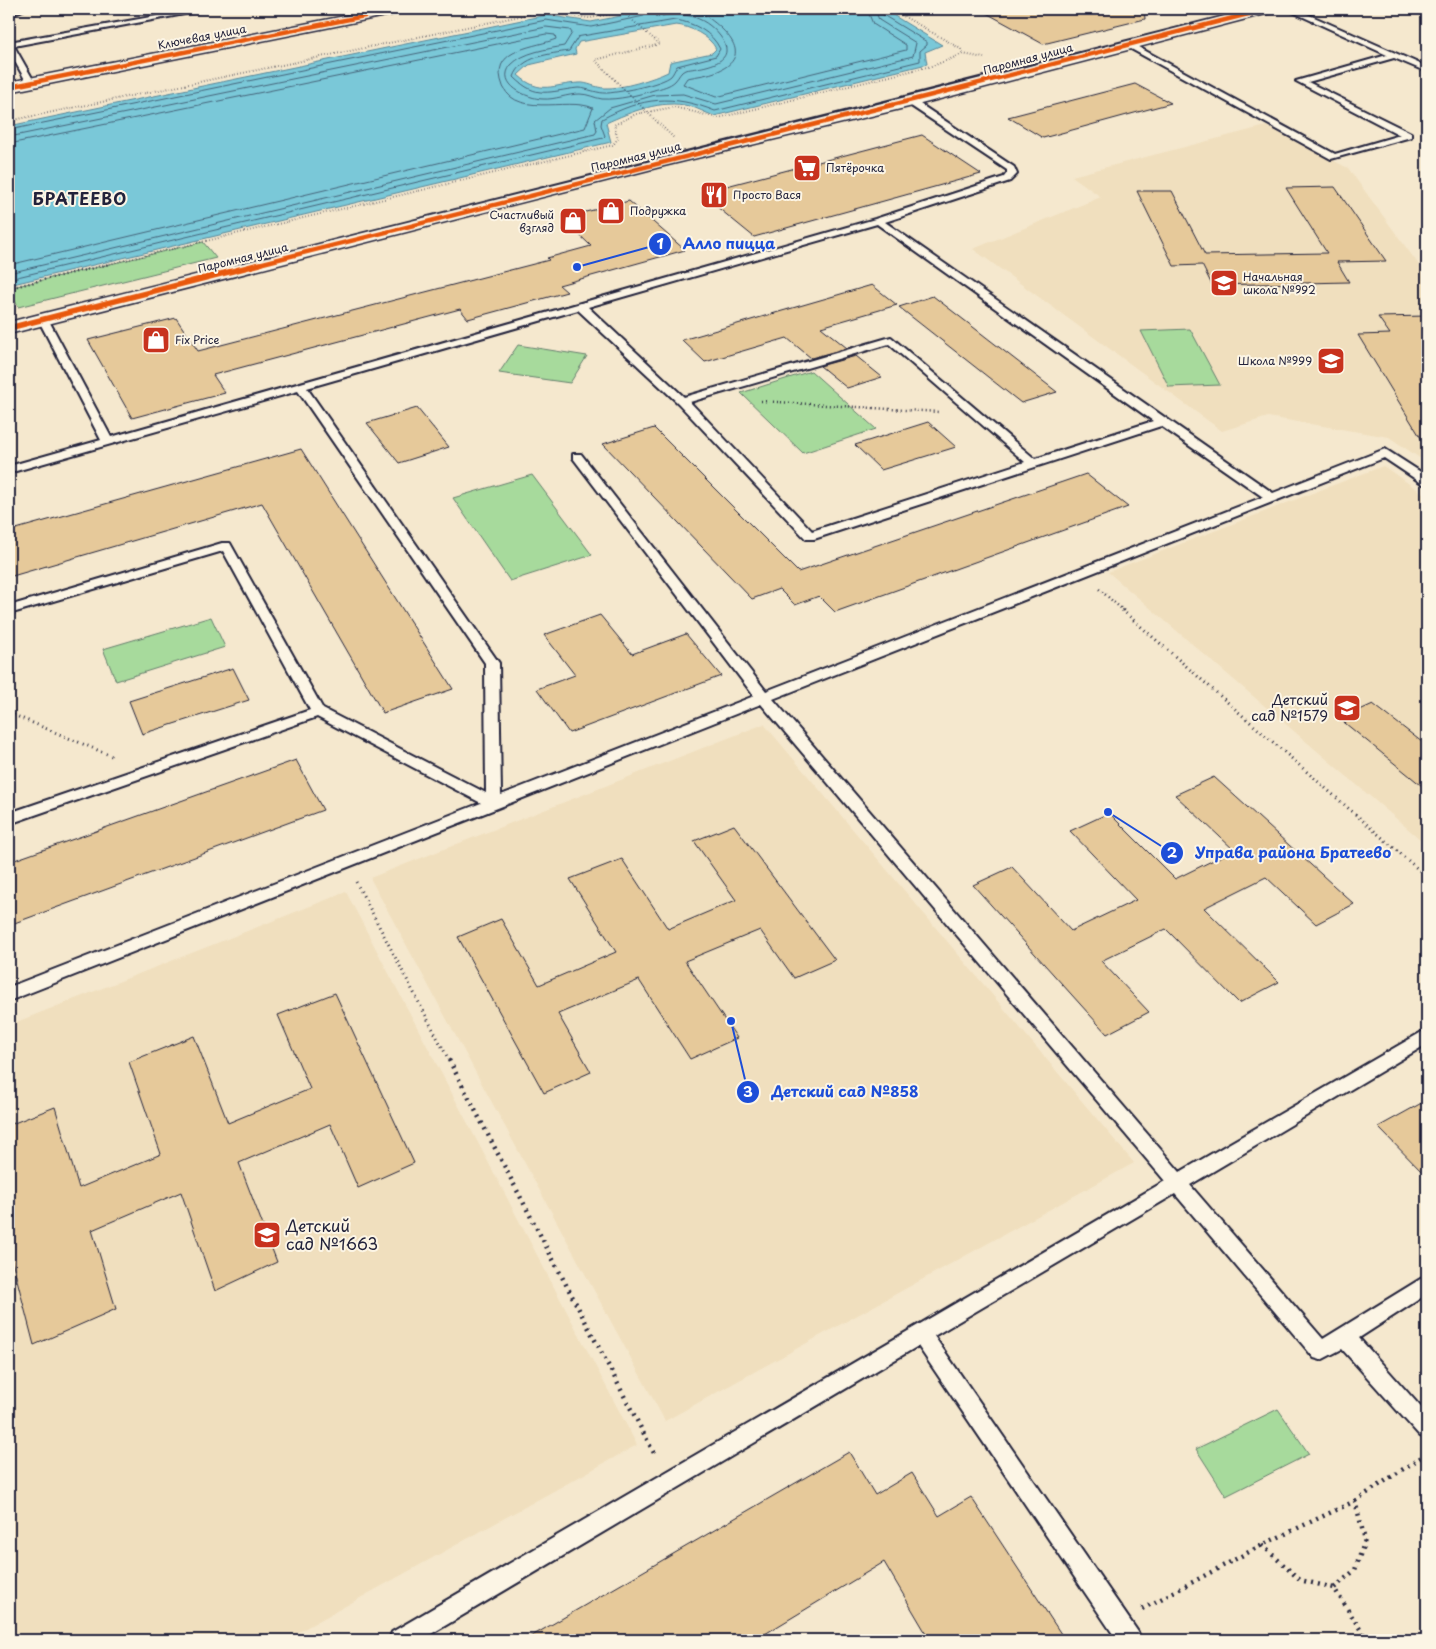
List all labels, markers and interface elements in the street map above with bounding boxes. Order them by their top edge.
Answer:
street label: Ключевая улица [156,20,248,53]
street label: Паромная улица [981,38,1075,79]
street label: Паромная улица [589,137,683,176]
supermarket icon: Пятёрочка [792,153,822,183]
place label: Пятёрочка [826,159,884,176]
restaurant icon: Просто Вася [699,180,729,210]
district label: БРАТЕЕВО [33,186,127,210]
place label: Просто Вася [733,186,801,203]
shop icon: Подружка [596,196,626,226]
place label: Подружка [630,202,686,219]
place label: Счастливый взгляд [489,206,554,236]
shop icon: Счастливый взгляд [558,206,588,236]
callout: Алло пицца [647,229,785,259]
text: 1 [656,231,664,254]
text: Алло пицца [683,231,776,254]
street label: Паромная улица [196,238,290,277]
school or university icon: Начальная школа №992 [1209,268,1239,298]
place label: Начальная школа №992 [1243,268,1316,298]
shop icon: Fix Price [141,325,171,355]
place label: Fix Price [175,331,220,348]
school or university icon: Школа №999 [1316,346,1346,376]
place label: Школа №999 [1238,352,1312,369]
place label: Детский сад №1579 [1251,689,1328,726]
school or university icon: Детский сад №1579 [1332,693,1362,723]
callout: Управа района Братеево [1160,838,1402,868]
text: 2 [1167,840,1178,863]
text: Управа района Братеево [1195,840,1391,863]
callout: Детский сад №858 [736,1077,928,1107]
text: 3 [743,1079,753,1102]
text: Детский сад №858 [770,1079,919,1102]
place label: Детский сад №1663 [285,1213,378,1255]
school or university icon: Детский сад №1663 [252,1220,282,1250]

